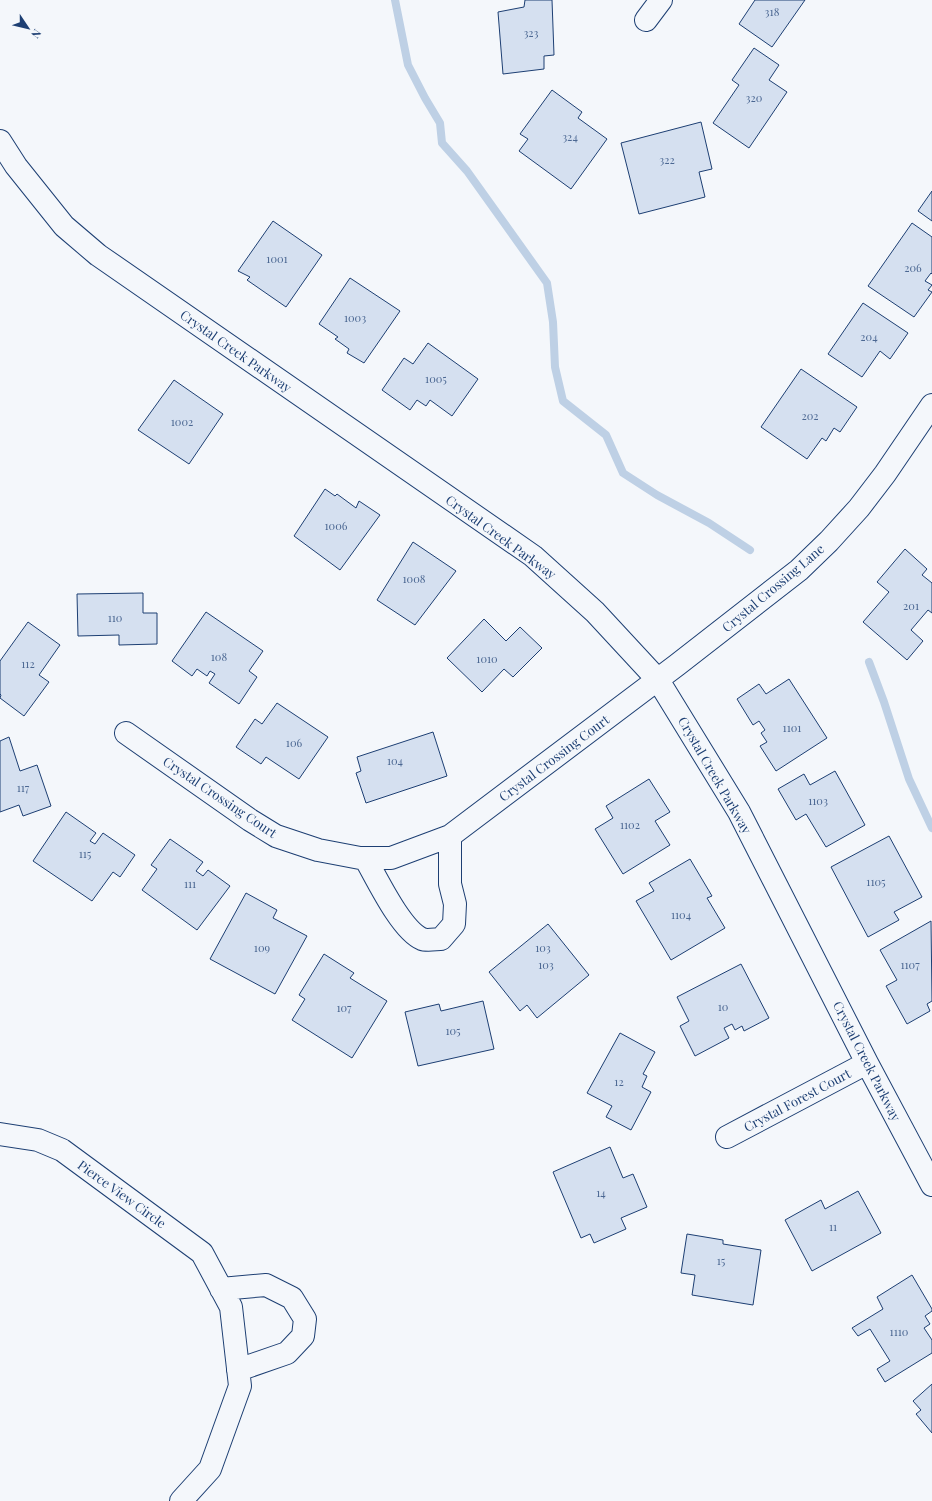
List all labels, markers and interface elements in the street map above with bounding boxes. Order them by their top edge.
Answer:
house number: 318 [765,4,780,19]
north arrow [8,8,48,48]
house number: 323 [523,25,539,40]
text: N [28,26,45,42]
house number: 320 [746,90,763,105]
house number: 324 [562,129,578,144]
house number: 322 [659,152,675,167]
house number: 1001 [266,251,288,266]
house number: 206 [904,260,922,275]
street label: Crystal Creek Parkway [177,306,296,396]
house number: 1003 [344,310,366,325]
house number: 204 [860,329,878,344]
house number: 1005 [425,371,447,386]
house number: 202 [801,408,819,423]
house number: 1002 [171,414,193,429]
street label: Crystal Creek Parkway [443,491,560,583]
house number: 1006 [325,518,348,533]
street label: Crystal Crossing Lane [718,540,828,635]
house number: 1008 [403,571,426,586]
house number: 201 [903,598,919,613]
house number: 110 [108,610,123,625]
house number: 108 [211,649,227,664]
house number: 1010 [476,651,498,666]
house number: 112 [21,656,35,671]
street label: Crystal Crossing Court [495,710,613,805]
street label: Crystal Creek Parkway [675,713,756,837]
house number: 1101 [783,720,801,735]
house number: 106 [286,735,302,750]
street label: Crystal Crossing Court [160,752,281,841]
house number: 104 [387,753,404,768]
house number: 117 [17,780,30,795]
house number: 1103 [808,793,828,808]
house number: 1102 [620,817,640,832]
house number: 115 [79,846,92,861]
house number: 1105 [866,874,886,889]
house number: 111 [184,876,196,891]
house number: 1104 [671,907,692,922]
house number: 109 [254,940,271,955]
house number: 103 [535,940,551,955]
house number: 103 [538,957,554,972]
house number: 1107 [900,957,920,972]
street label: Crystal Creek Parkway [830,998,905,1124]
house number: 10 [718,999,729,1014]
house number: 107 [336,1000,352,1015]
house number: 105 [445,1023,461,1038]
street label: Crystal Forest Court [740,1064,854,1135]
house number: 12 [614,1074,624,1089]
street label: Pierce View Circle [75,1156,170,1232]
house number: 14 [596,1185,606,1200]
house number: 11 [829,1219,837,1234]
house number: 15 [717,1253,726,1268]
house number: 1110 [890,1324,909,1339]

